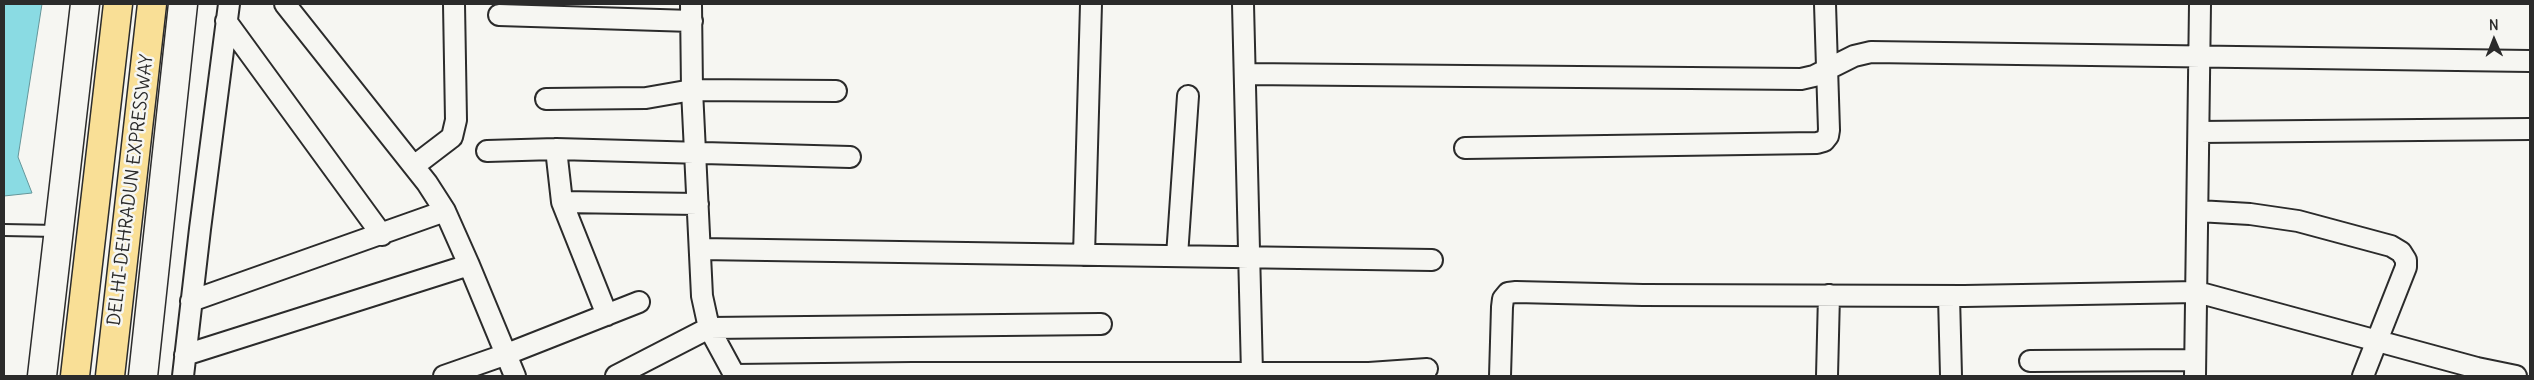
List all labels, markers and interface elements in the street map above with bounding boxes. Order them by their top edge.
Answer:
north arrow [2469,15,2519,65]
text: N [2489,16,2499,34]
street label: DELHI-DEHRADUN EXPRESSWAY [104,53,158,327]

